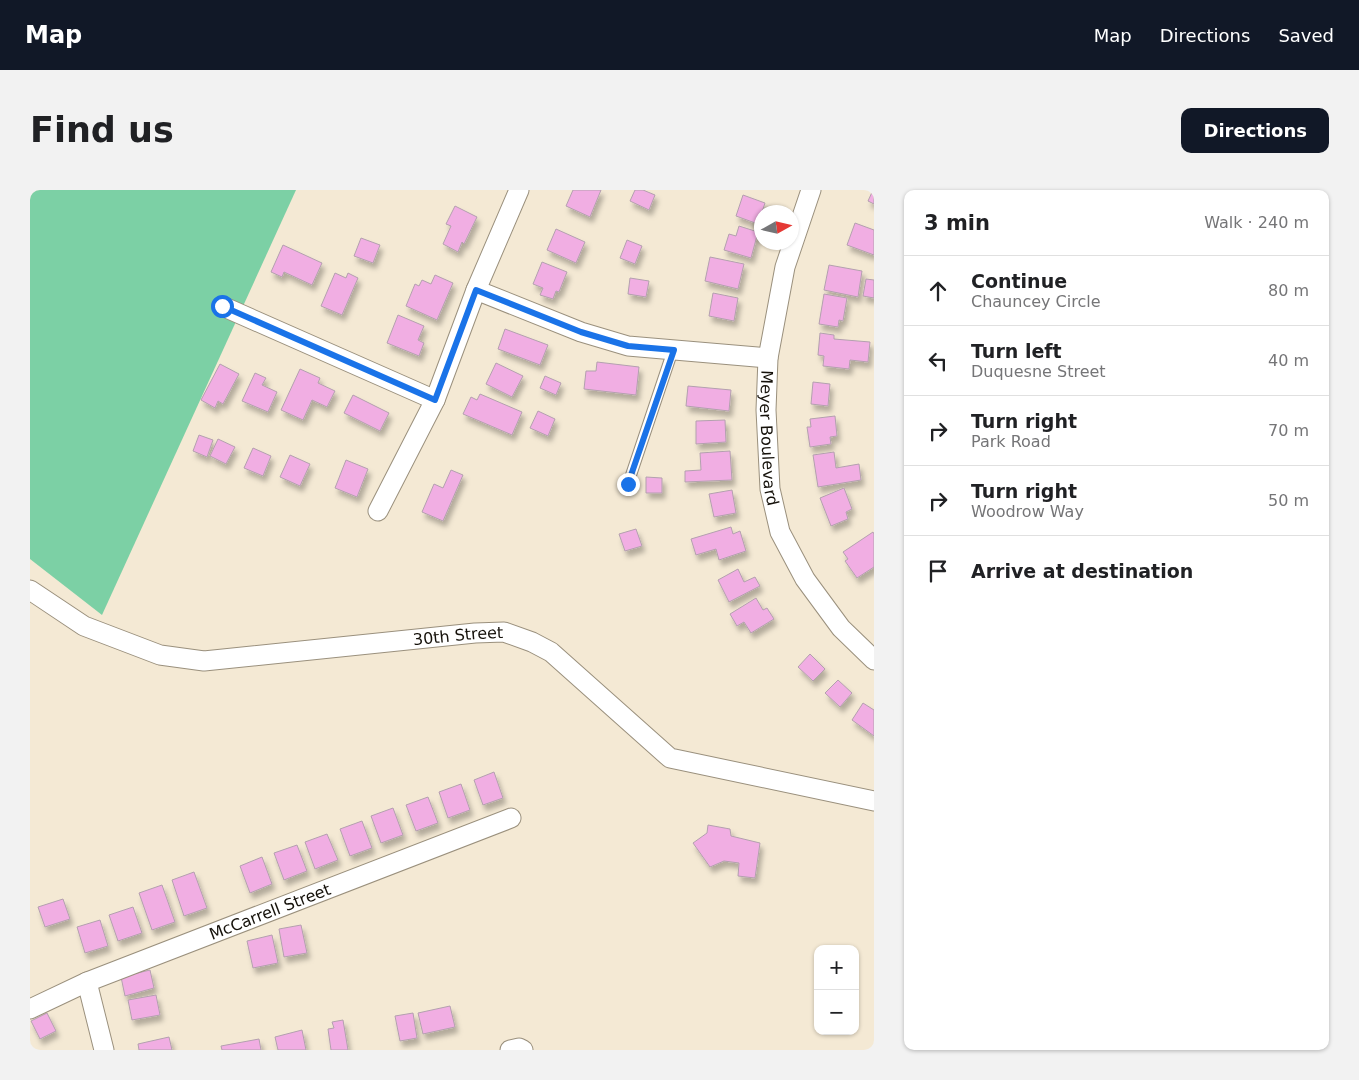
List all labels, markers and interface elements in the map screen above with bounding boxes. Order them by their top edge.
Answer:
text: Map [25,21,82,49]
text: Map [1094,25,1132,46]
text: Directions [1160,25,1250,46]
text: Saved [1278,25,1334,46]
button: Directions [1181,108,1329,153]
text: Find us [30,110,174,150]
north arrow [754,205,799,250]
text: 3 min [924,211,990,235]
text: Walk · 240 m [1204,213,1309,232]
text: Continue [971,270,1067,292]
icon: ahead [924,277,952,305]
text: 80 m [1268,281,1309,300]
text: Chauncey Circle [971,292,1101,311]
route start [211,295,234,318]
text: Turn left [971,340,1062,362]
icon: left [924,347,952,375]
text: 40 m [1268,351,1309,370]
text: Duquesne Street [971,362,1106,381]
street label: Meyer Boulevard [756,370,783,508]
text: Turn right [971,410,1077,432]
icon: right [924,417,952,445]
text: 70 m [1268,421,1309,440]
text: Park Road [971,432,1051,451]
route end [617,473,640,496]
text: Turn right [971,480,1077,502]
icon: right [924,487,952,515]
text: 50 m [1268,491,1309,510]
text: Woodrow Way [971,502,1084,521]
icon: arrive [924,557,952,585]
text: Arrive at destination [971,560,1193,582]
street label: 30th Street [412,623,503,649]
street label: McCarrell Street [206,879,333,943]
map controls [814,945,859,1035]
button: + [814,945,859,990]
button: − [814,990,859,1035]

